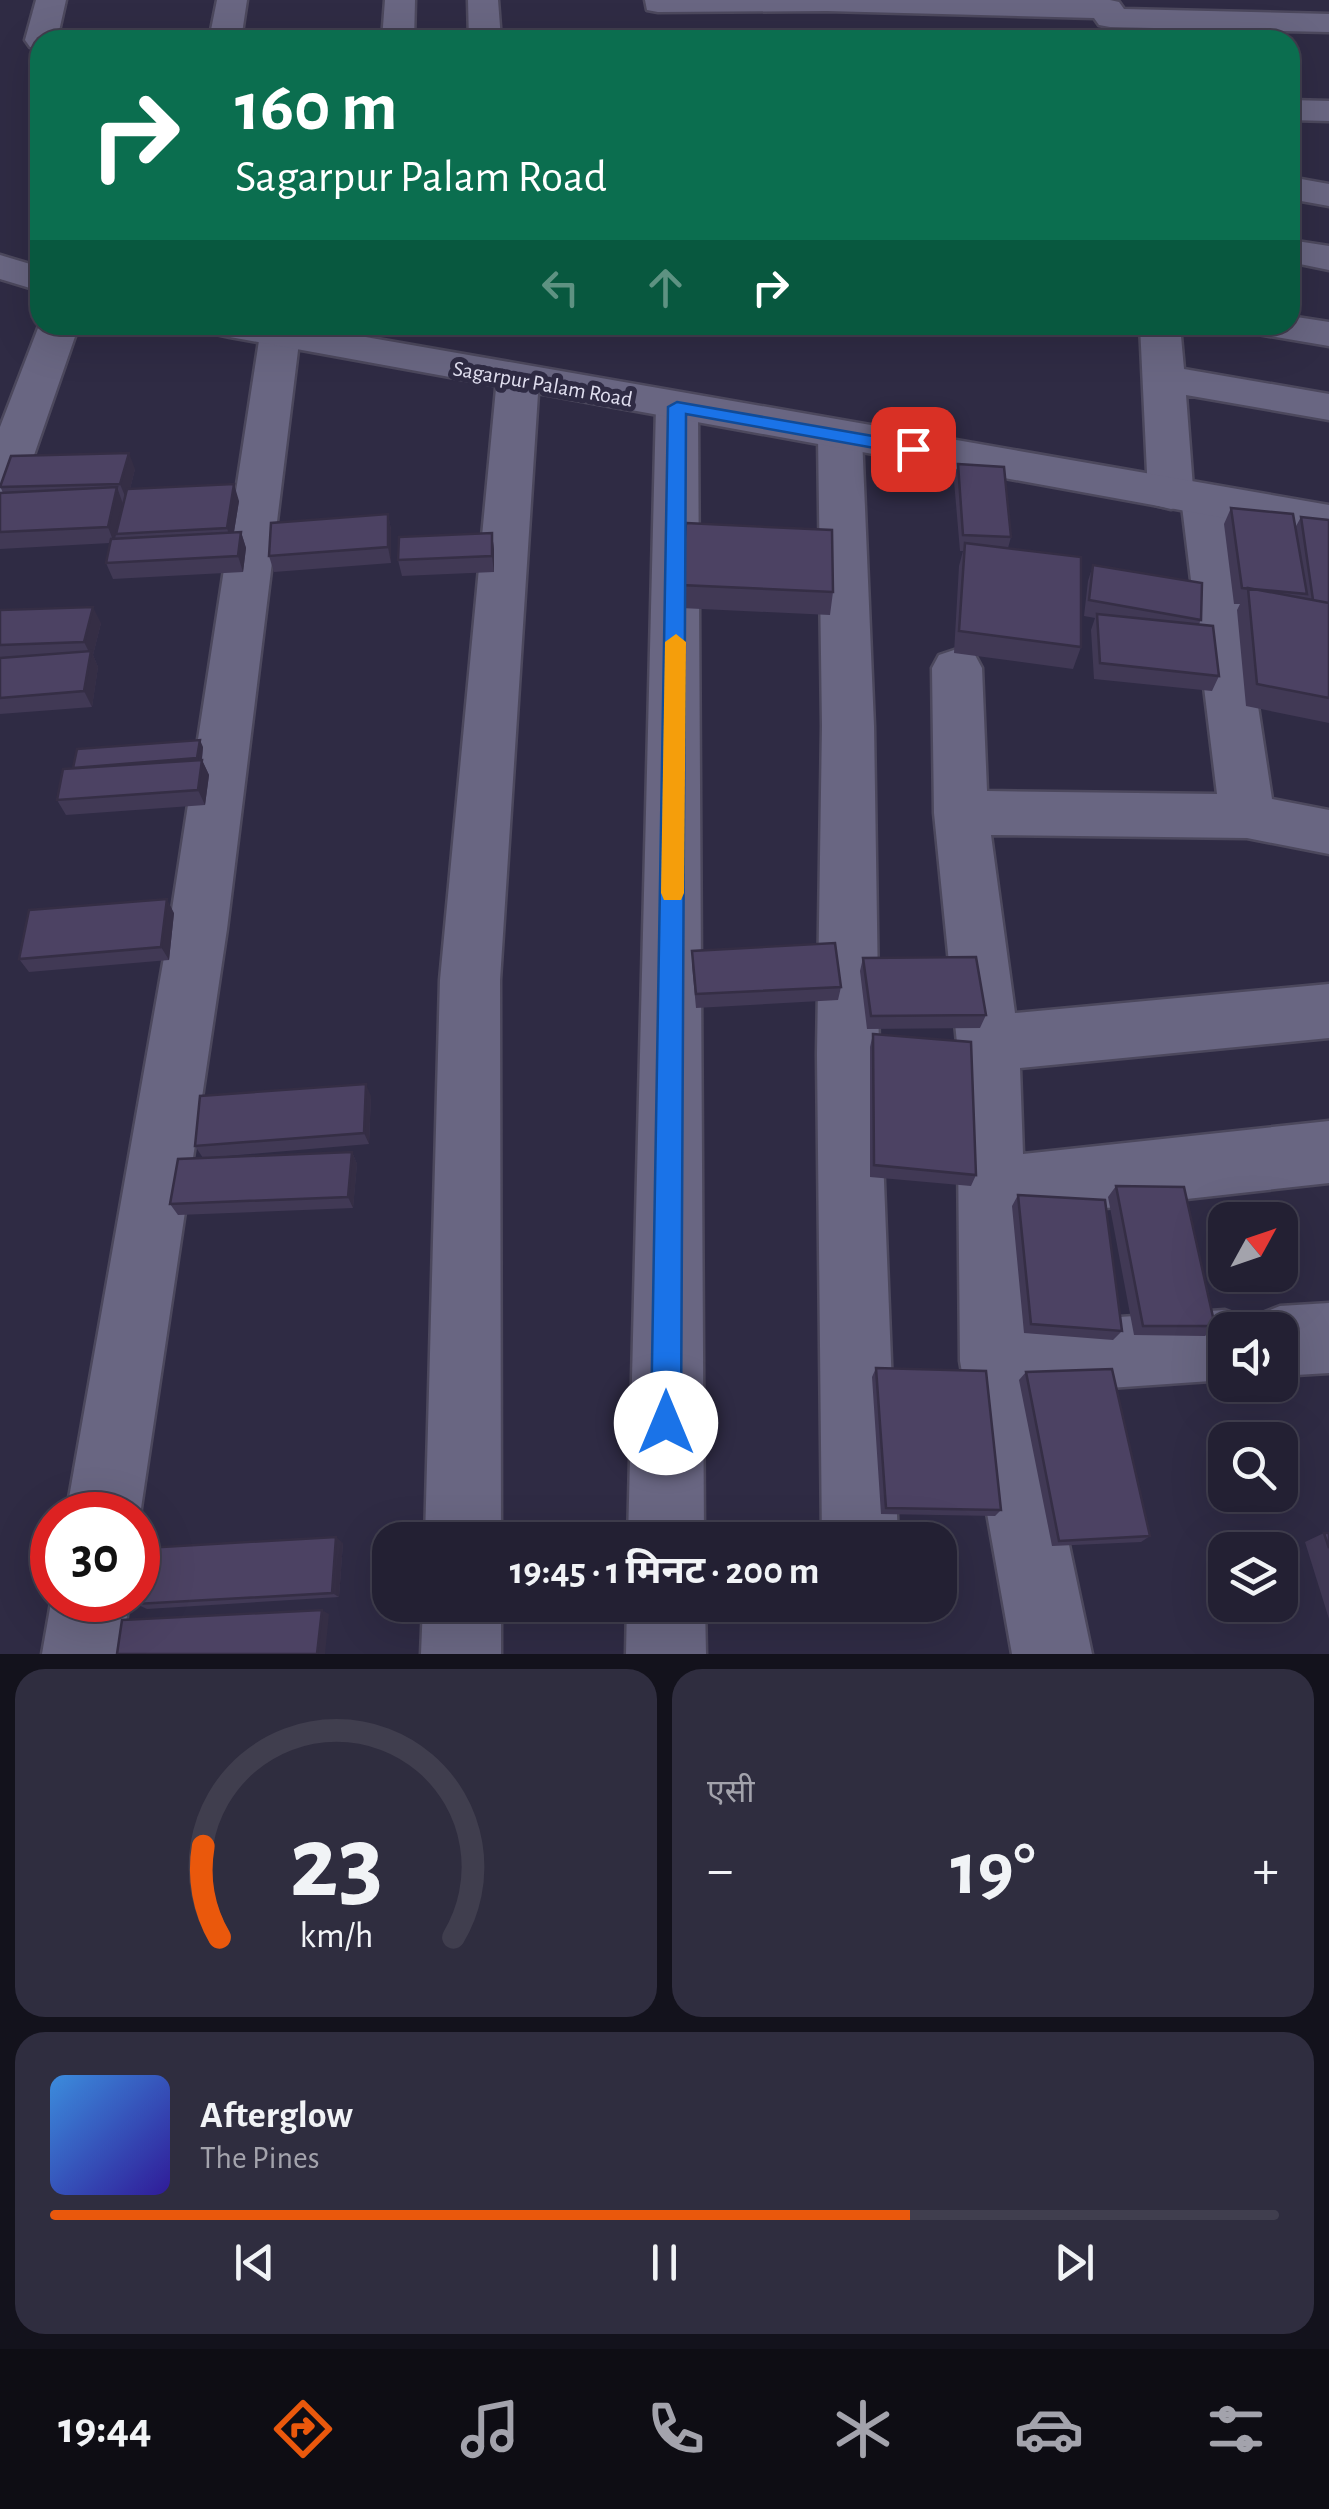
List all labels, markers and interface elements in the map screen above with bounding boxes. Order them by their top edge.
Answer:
icon: right [70,70,200,200]
text: 160 m [235,73,398,143]
text: Sagarpur Palam Road [235,155,607,200]
icon: left [533,260,588,315]
icon: ahead [638,260,693,315]
icon: right [743,260,798,315]
street label: Sagarpur Palam Road [451,357,634,411]
pin [871,407,956,492]
icon: arrive [886,422,941,477]
north arrow [1208,1202,1298,1292]
map controls [1208,1202,1298,1622]
button: sound [1208,1312,1298,1402]
position arrow [614,1371,718,1475]
button: search [1208,1422,1298,1512]
speed limit sign: 30 [30,1492,160,1622]
button: layers [1208,1532,1298,1622]
text: 19:45 · 1 मिनट · 200 m [510,1553,819,1591]
text: एसी [707,1776,755,1808]
text: 23 [289,1812,383,1916]
text: 19° [950,1833,1036,1908]
text: − [707,1843,733,1898]
text: + [1253,1843,1279,1898]
text: km/h [299,1918,373,1954]
text: Afterglow [200,2097,353,2135]
text: The Pines [200,2142,320,2174]
icon: previous [227,2235,282,2290]
icon: pause [637,2235,692,2290]
icon: next [1047,2235,1102,2290]
icon: directions [268,2394,338,2464]
icon: music [455,2394,525,2464]
icon: phone [641,2394,711,2464]
icon: climate [828,2394,898,2464]
icon: car [1014,2394,1084,2464]
icon: filters [1201,2394,1271,2464]
text: 19:44 [58,2406,152,2451]

